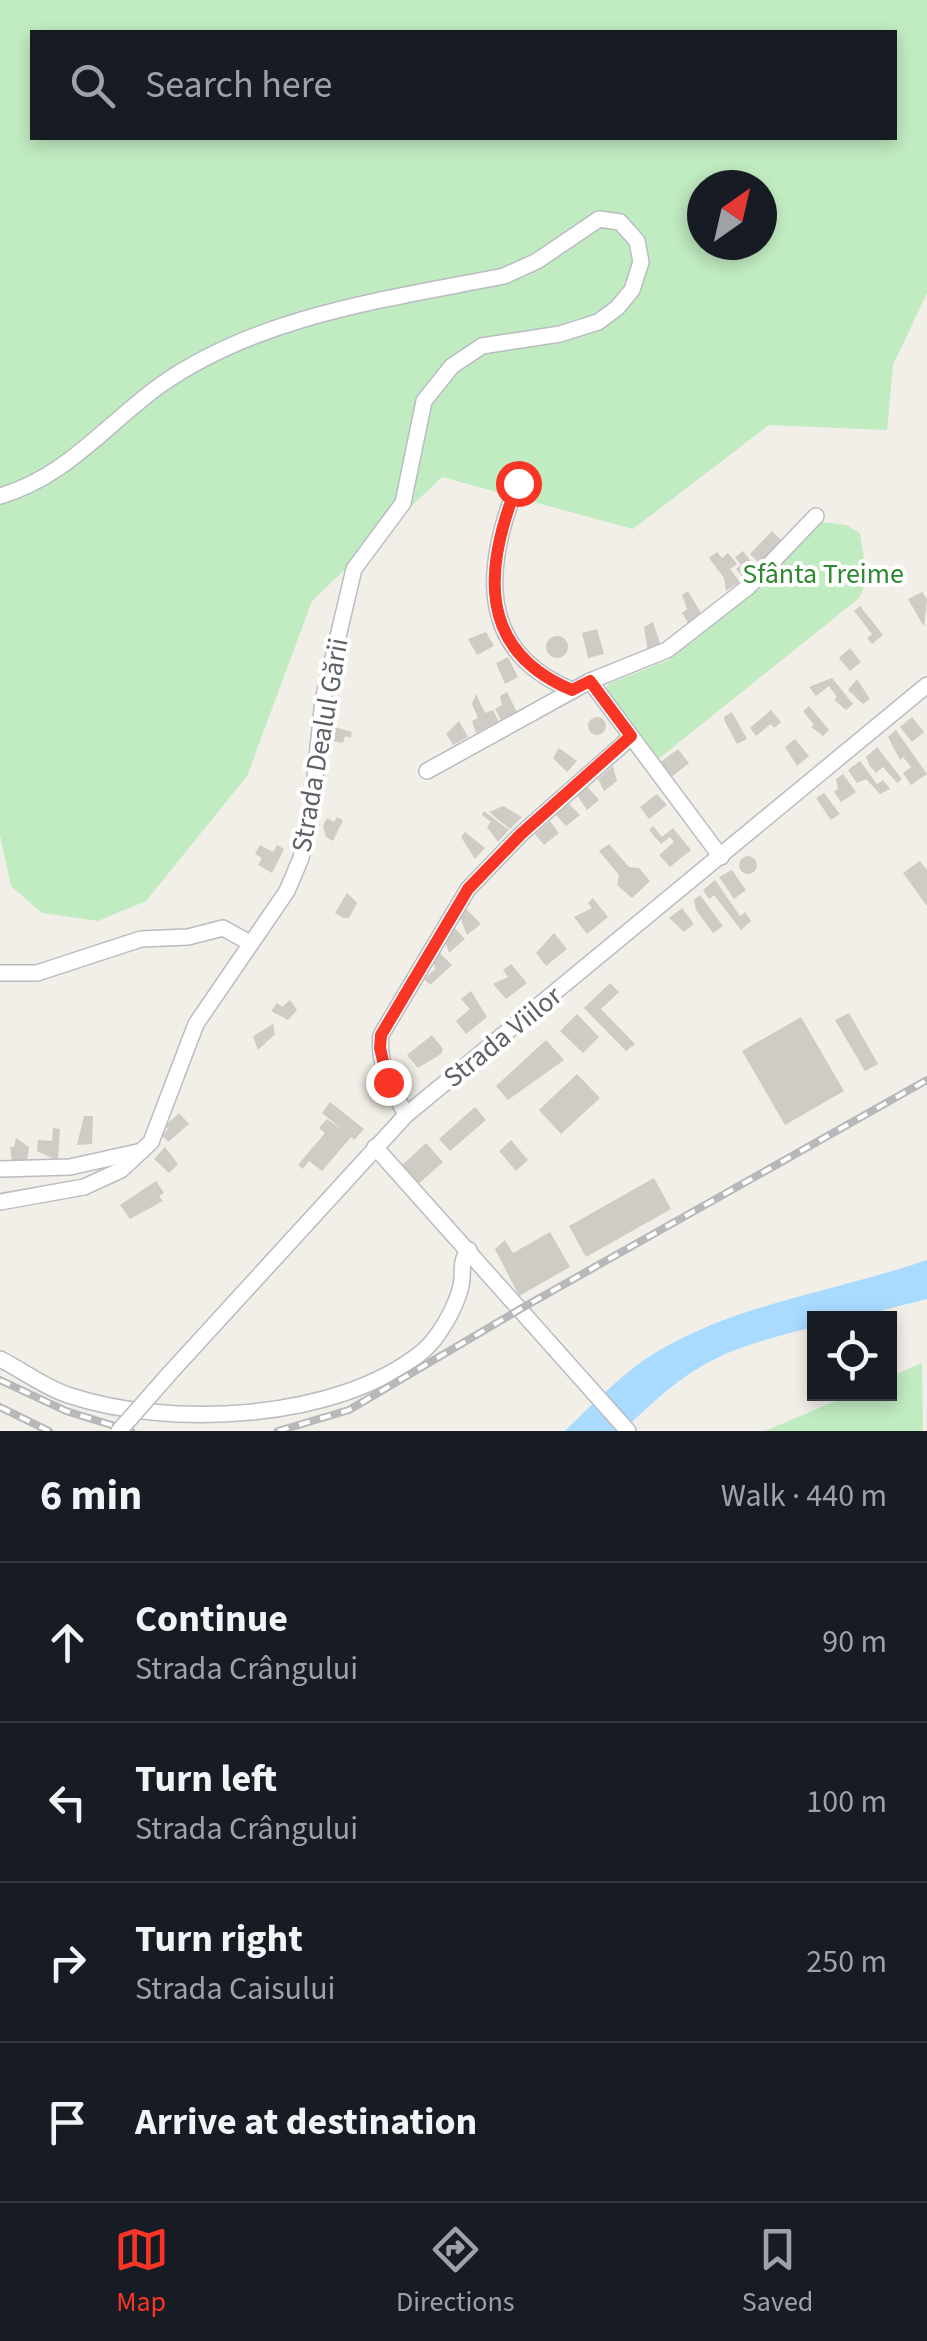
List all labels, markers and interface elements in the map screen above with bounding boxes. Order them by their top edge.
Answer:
search box [30,30,897,140]
icon: search [65,58,120,113]
text: Search here [145,58,332,112]
north arrow [687,170,777,260]
route start [496,461,542,507]
park label: Sfânta Treime [742,554,904,594]
street label: Strada Dealul Gării [281,635,359,855]
street label: Strada Viilor [435,976,571,1097]
route end [366,1060,412,1106]
map controls [807,1311,897,1401]
button: locate [807,1311,897,1401]
text: 6 min [40,1466,142,1526]
text: Walk · 440 m [721,1473,887,1519]
text: Continue [135,1592,288,1646]
icon: ahead [40,1615,95,1670]
text: 90 m [822,1619,887,1665]
text: Strada Crângului [135,1646,358,1692]
text: Turn left [135,1752,277,1806]
icon: left [40,1775,95,1830]
text: 100 m [806,1779,887,1825]
text: Strada Crângului [135,1806,358,1852]
text: Turn right [135,1912,303,1966]
icon: right [40,1935,95,1990]
text: 250 m [806,1939,887,1985]
text: Strada Caisului [135,1966,335,2012]
icon: arrive [40,2095,95,2150]
text: Arrive at destination [135,2095,477,2149]
tab: Map [114,2222,169,2322]
tab: Directions [396,2222,515,2322]
tab: Saved [742,2222,813,2322]

